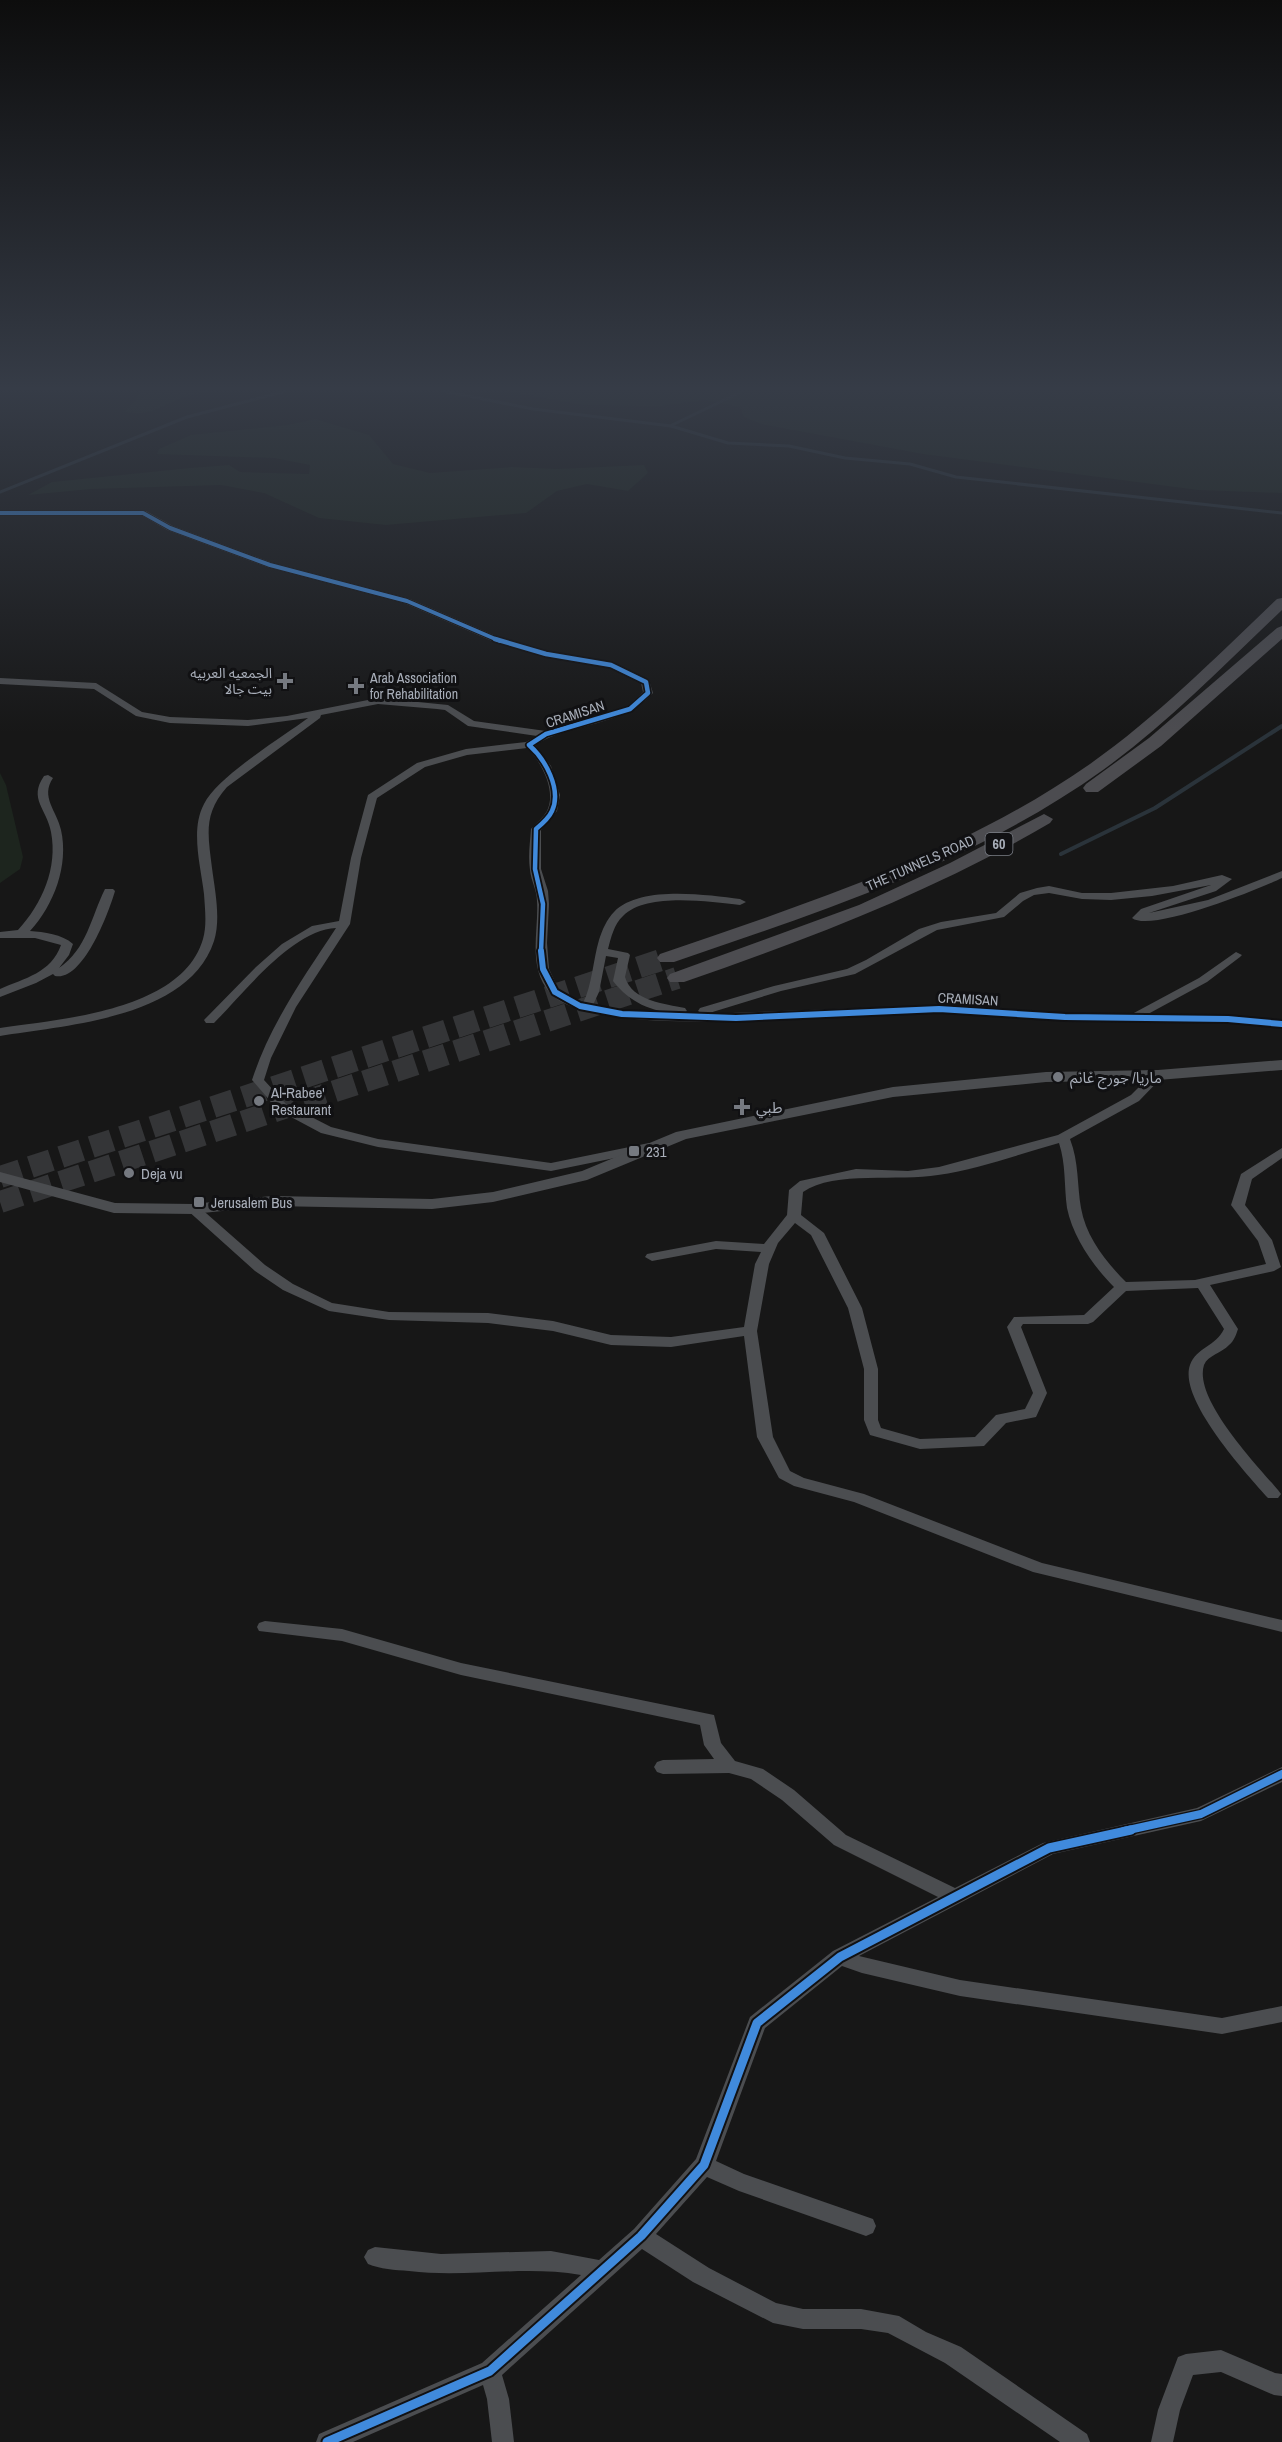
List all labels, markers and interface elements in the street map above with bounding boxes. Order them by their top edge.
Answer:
place label: الجمعيه العربيه بيت جالا [190,664,272,698]
place label: Arab Association for Rehabilitation [369,669,458,703]
marker: الجمعيه العربيه بيت جالا [276,672,294,690]
marker: Arab Association for Rehabilitation [347,677,365,695]
street label: CRAMISAN [543,696,607,732]
street label: THE TUNNELS ROAD [863,831,977,895]
road number: 60 [986,833,1012,855]
street label: CRAMISAN [937,988,999,1010]
place label: ماريا/ جورج غانم [1070,1067,1162,1090]
marker: ماريا/ جورج غانم [1051,1070,1065,1084]
place label: Al-Rabee' Restaurant [270,1082,332,1120]
marker: Al-Rabee' Restaurant [252,1094,266,1108]
place label: طبي [756,1097,782,1119]
marker: طبي [733,1098,751,1116]
place label: 231 [646,1141,667,1162]
marker: 231 [627,1144,641,1158]
place label: Deja vu [141,1163,183,1184]
marker: Deja vu [122,1166,136,1180]
place label: Jerusalem Bus [211,1192,292,1213]
marker: Jerusalem Bus [192,1195,206,1209]

